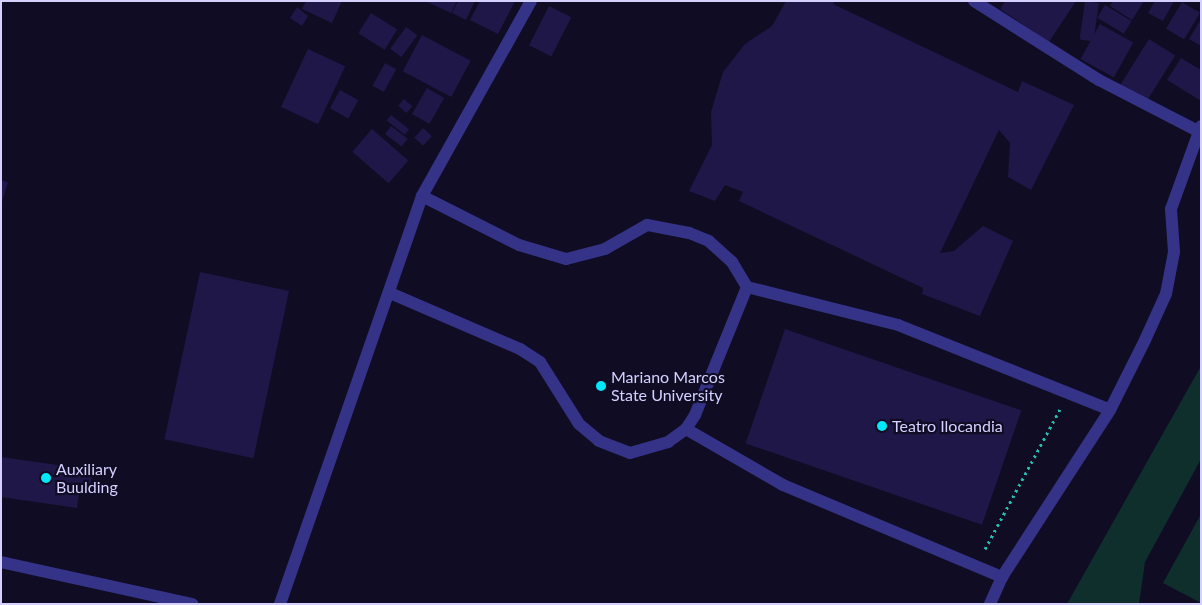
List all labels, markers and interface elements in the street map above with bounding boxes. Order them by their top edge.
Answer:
place label: Mariano Marcos State University [611,367,725,405]
marker: Mariano Marcos State University [595,380,607,392]
place label: Teatro Ilocandia [892,416,1003,436]
marker: Teatro Ilocandia [876,420,888,432]
place label: Auxiliary Buulding [56,459,118,497]
marker: Auxiliary Buulding [40,472,52,484]

